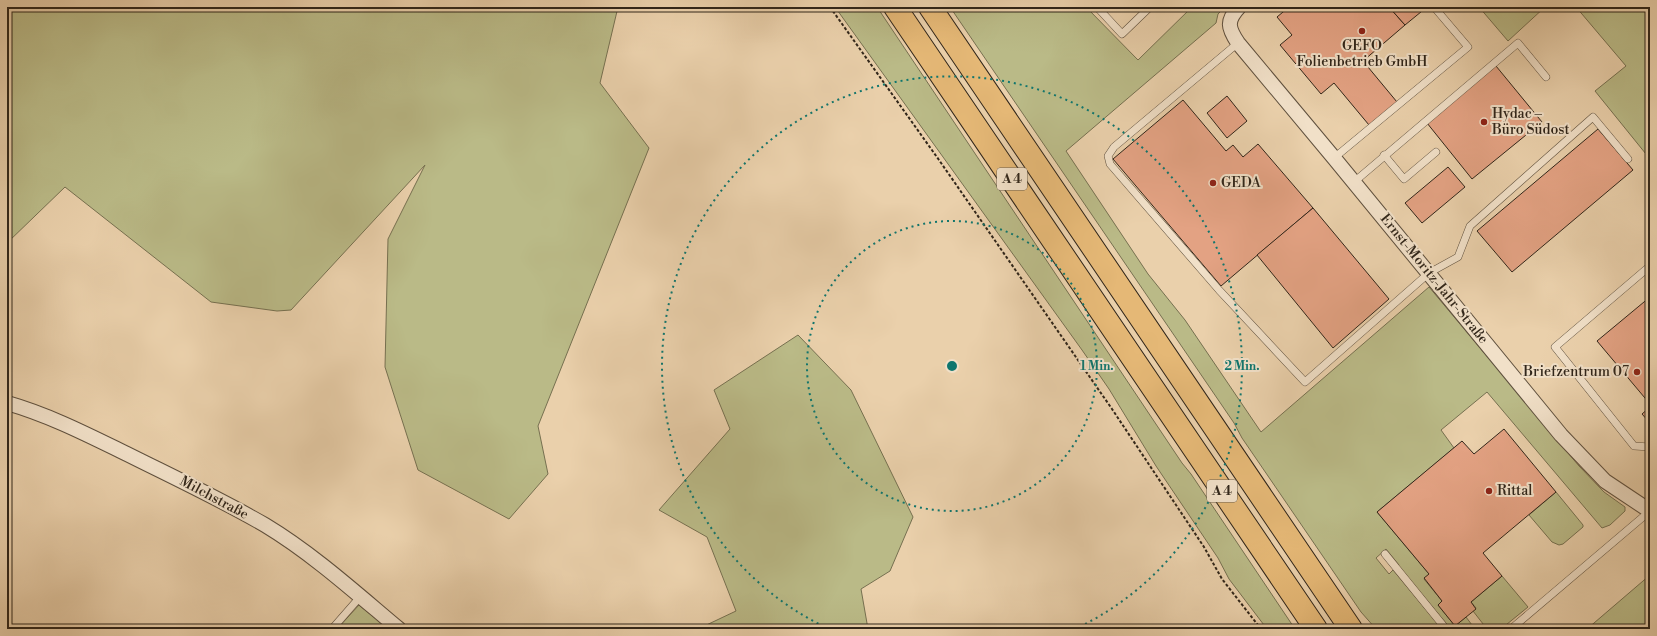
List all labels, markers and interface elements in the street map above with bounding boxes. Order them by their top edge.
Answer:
marker: GEFO Folienbetrieb GmbH [1357,26,1367,36]
place label: GEFO Folienbetrieb GmbH [1297,37,1428,71]
place label: Hydac – Büro Südost [1491,105,1570,139]
marker: Hydac – Büro Südost [1479,117,1489,127]
road number: A 4 [997,168,1027,190]
place label: GEDA [1221,174,1261,192]
marker: GEDA [1208,178,1218,188]
street label: Ernst-Moritz-Jahr-Straße [1376,210,1492,348]
centre of rings [945,359,959,373]
text: 1 Min. [1080,359,1114,374]
text: 2 Min. [1224,359,1260,374]
place label: Briefzentrum 07 [1522,363,1629,381]
marker: Briefzentrum 07 [1632,367,1642,377]
street label: Milchstraße [176,472,252,524]
road number: A 4 [1207,480,1237,502]
place label: Rittal [1497,482,1533,500]
marker: Rittal [1484,486,1494,496]

